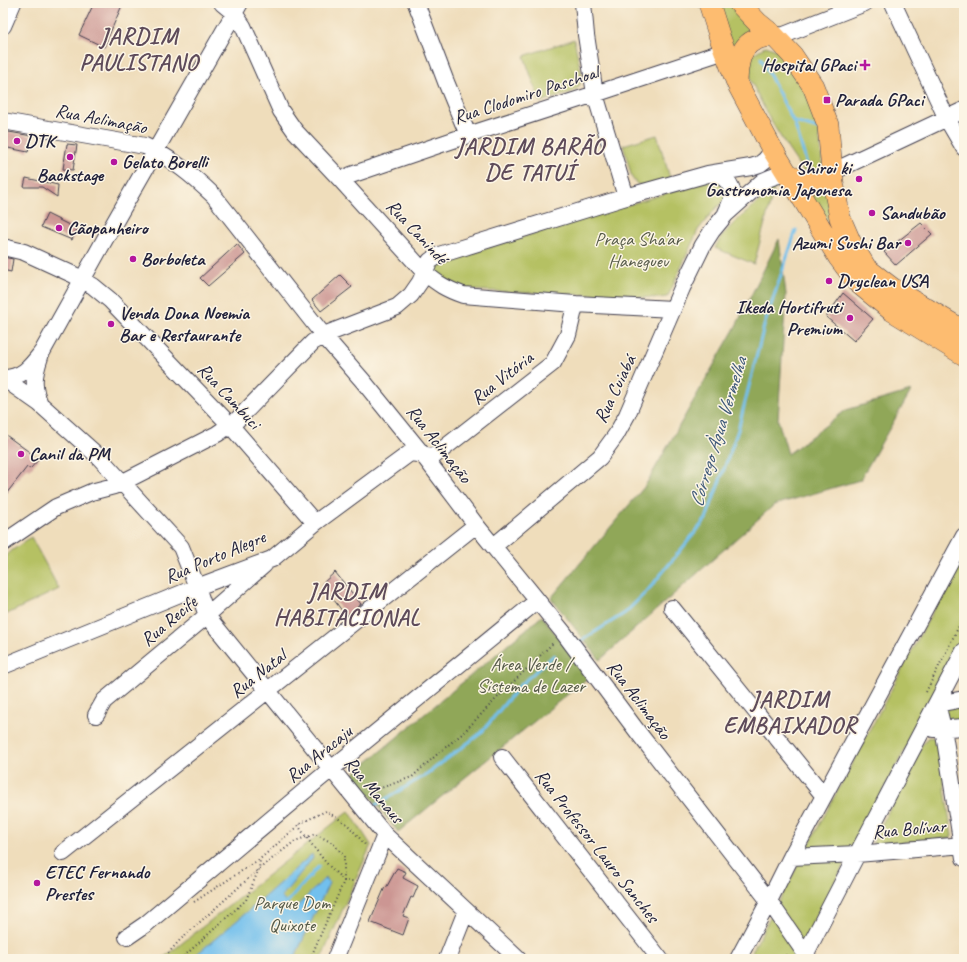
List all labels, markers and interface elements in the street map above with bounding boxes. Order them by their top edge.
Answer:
district label: JARDIM PAULISTANO [80,22,201,77]
place label: Hospital GPaci [762,53,858,77]
street label: Rua Clodomiro Paschoal [451,59,605,130]
marker: Hospital GPaci [859,59,871,71]
place label: Parada GPaci [835,88,926,112]
marker: Parada GPaci [822,95,832,105]
street label: Rua Aclimação [53,98,150,140]
place label: DTK [25,129,58,153]
district label: JARDIM BARÃO DE TATUÍ [454,132,607,187]
marker: DTK [12,136,22,146]
place label: Gelato Borelli [122,150,210,174]
marker: Backstage [65,152,75,162]
place label: Shiroi ki Gastronomia Japonesa [705,156,853,202]
marker: Gelato Borelli [109,157,119,167]
place label: Backstage [37,163,105,187]
marker: Shiroi ki Gastronomia Japonesa [854,174,864,184]
street label: Rua Canindé [381,195,455,272]
place label: Sandubão [880,201,946,225]
marker: Sandubão [867,208,877,218]
place label: Cãopanheiro [67,216,150,240]
marker: Cãopanheiro [54,223,64,233]
park label: Praça Sha'ar Haneguev [595,227,684,273]
place label: Azumi Sushi Bar [792,231,902,255]
marker: Azumi Sushi Bar [903,238,913,248]
place label: Borboleta [141,247,206,271]
marker: Borboleta [128,254,138,264]
place label: Dryclean USA [837,269,929,293]
marker: Dryclean USA [824,276,834,286]
place label: Ikeda Hortifruti Premium [736,295,844,341]
place label: Venda Dona Noemia Bar e Restaurante [119,301,250,347]
marker: Ikeda Hortifruti Premium [845,313,855,323]
marker: Venda Dona Noemia Bar e Restaurante [106,319,116,329]
street label: Rua Vitória [466,345,539,410]
street label: Rua Cuiabá [588,349,642,427]
water label: Córrego Àgua Vermelha [683,352,753,510]
street label: Rua Cambuci [192,358,268,436]
street label: Rua Aclimação [401,400,478,489]
place label: Canil da PM [29,442,112,466]
marker: Canil da PM [16,449,26,459]
street label: Rua Porto Alegre [161,524,271,589]
district label: JARDIM HABITACIONAL [274,577,420,632]
street label: Rua Recife [136,589,204,652]
street label: Rua Natal [225,642,294,704]
park label: Área Verde / Sistema de Lazer [477,652,587,698]
street label: Rua Aclimação [602,656,677,745]
district label: JARDIM EMBAIXADOR [723,685,859,740]
street label: Rua Aracaju [281,719,359,788]
street label: Rua Manaus [339,751,410,830]
street label: Rua Professor Lauro Sanches [530,764,666,930]
street label: Rua Bolívar [871,814,948,844]
place label: ETEC Fernando Prestes [45,860,150,906]
marker: ETEC Fernando Prestes [32,878,42,888]
park label: Parque Dom Quixote [254,891,332,937]

